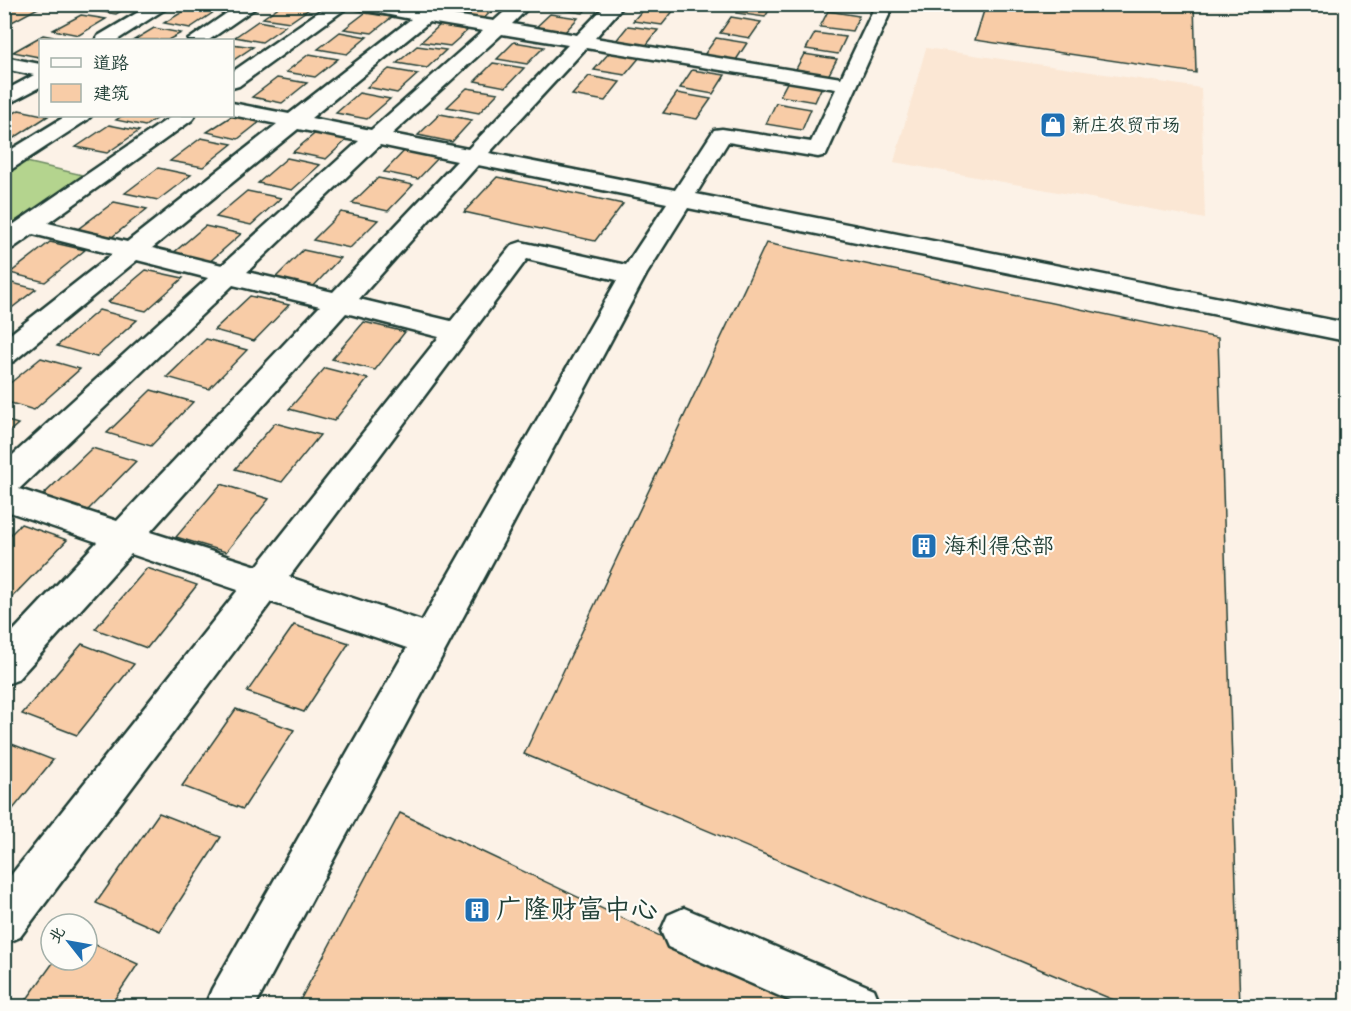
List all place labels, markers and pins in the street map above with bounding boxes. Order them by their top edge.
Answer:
shop icon: 新庄农贸市场 [1038,110,1068,140]
place label: 新庄农贸市场 [1072,113,1180,138]
building icon: 海利得总部 [909,531,939,561]
place label: 海利得总部 [944,531,1054,562]
place label: 广隆财富中心 [496,891,658,929]
building icon: 广隆财富中心 [462,895,492,925]

